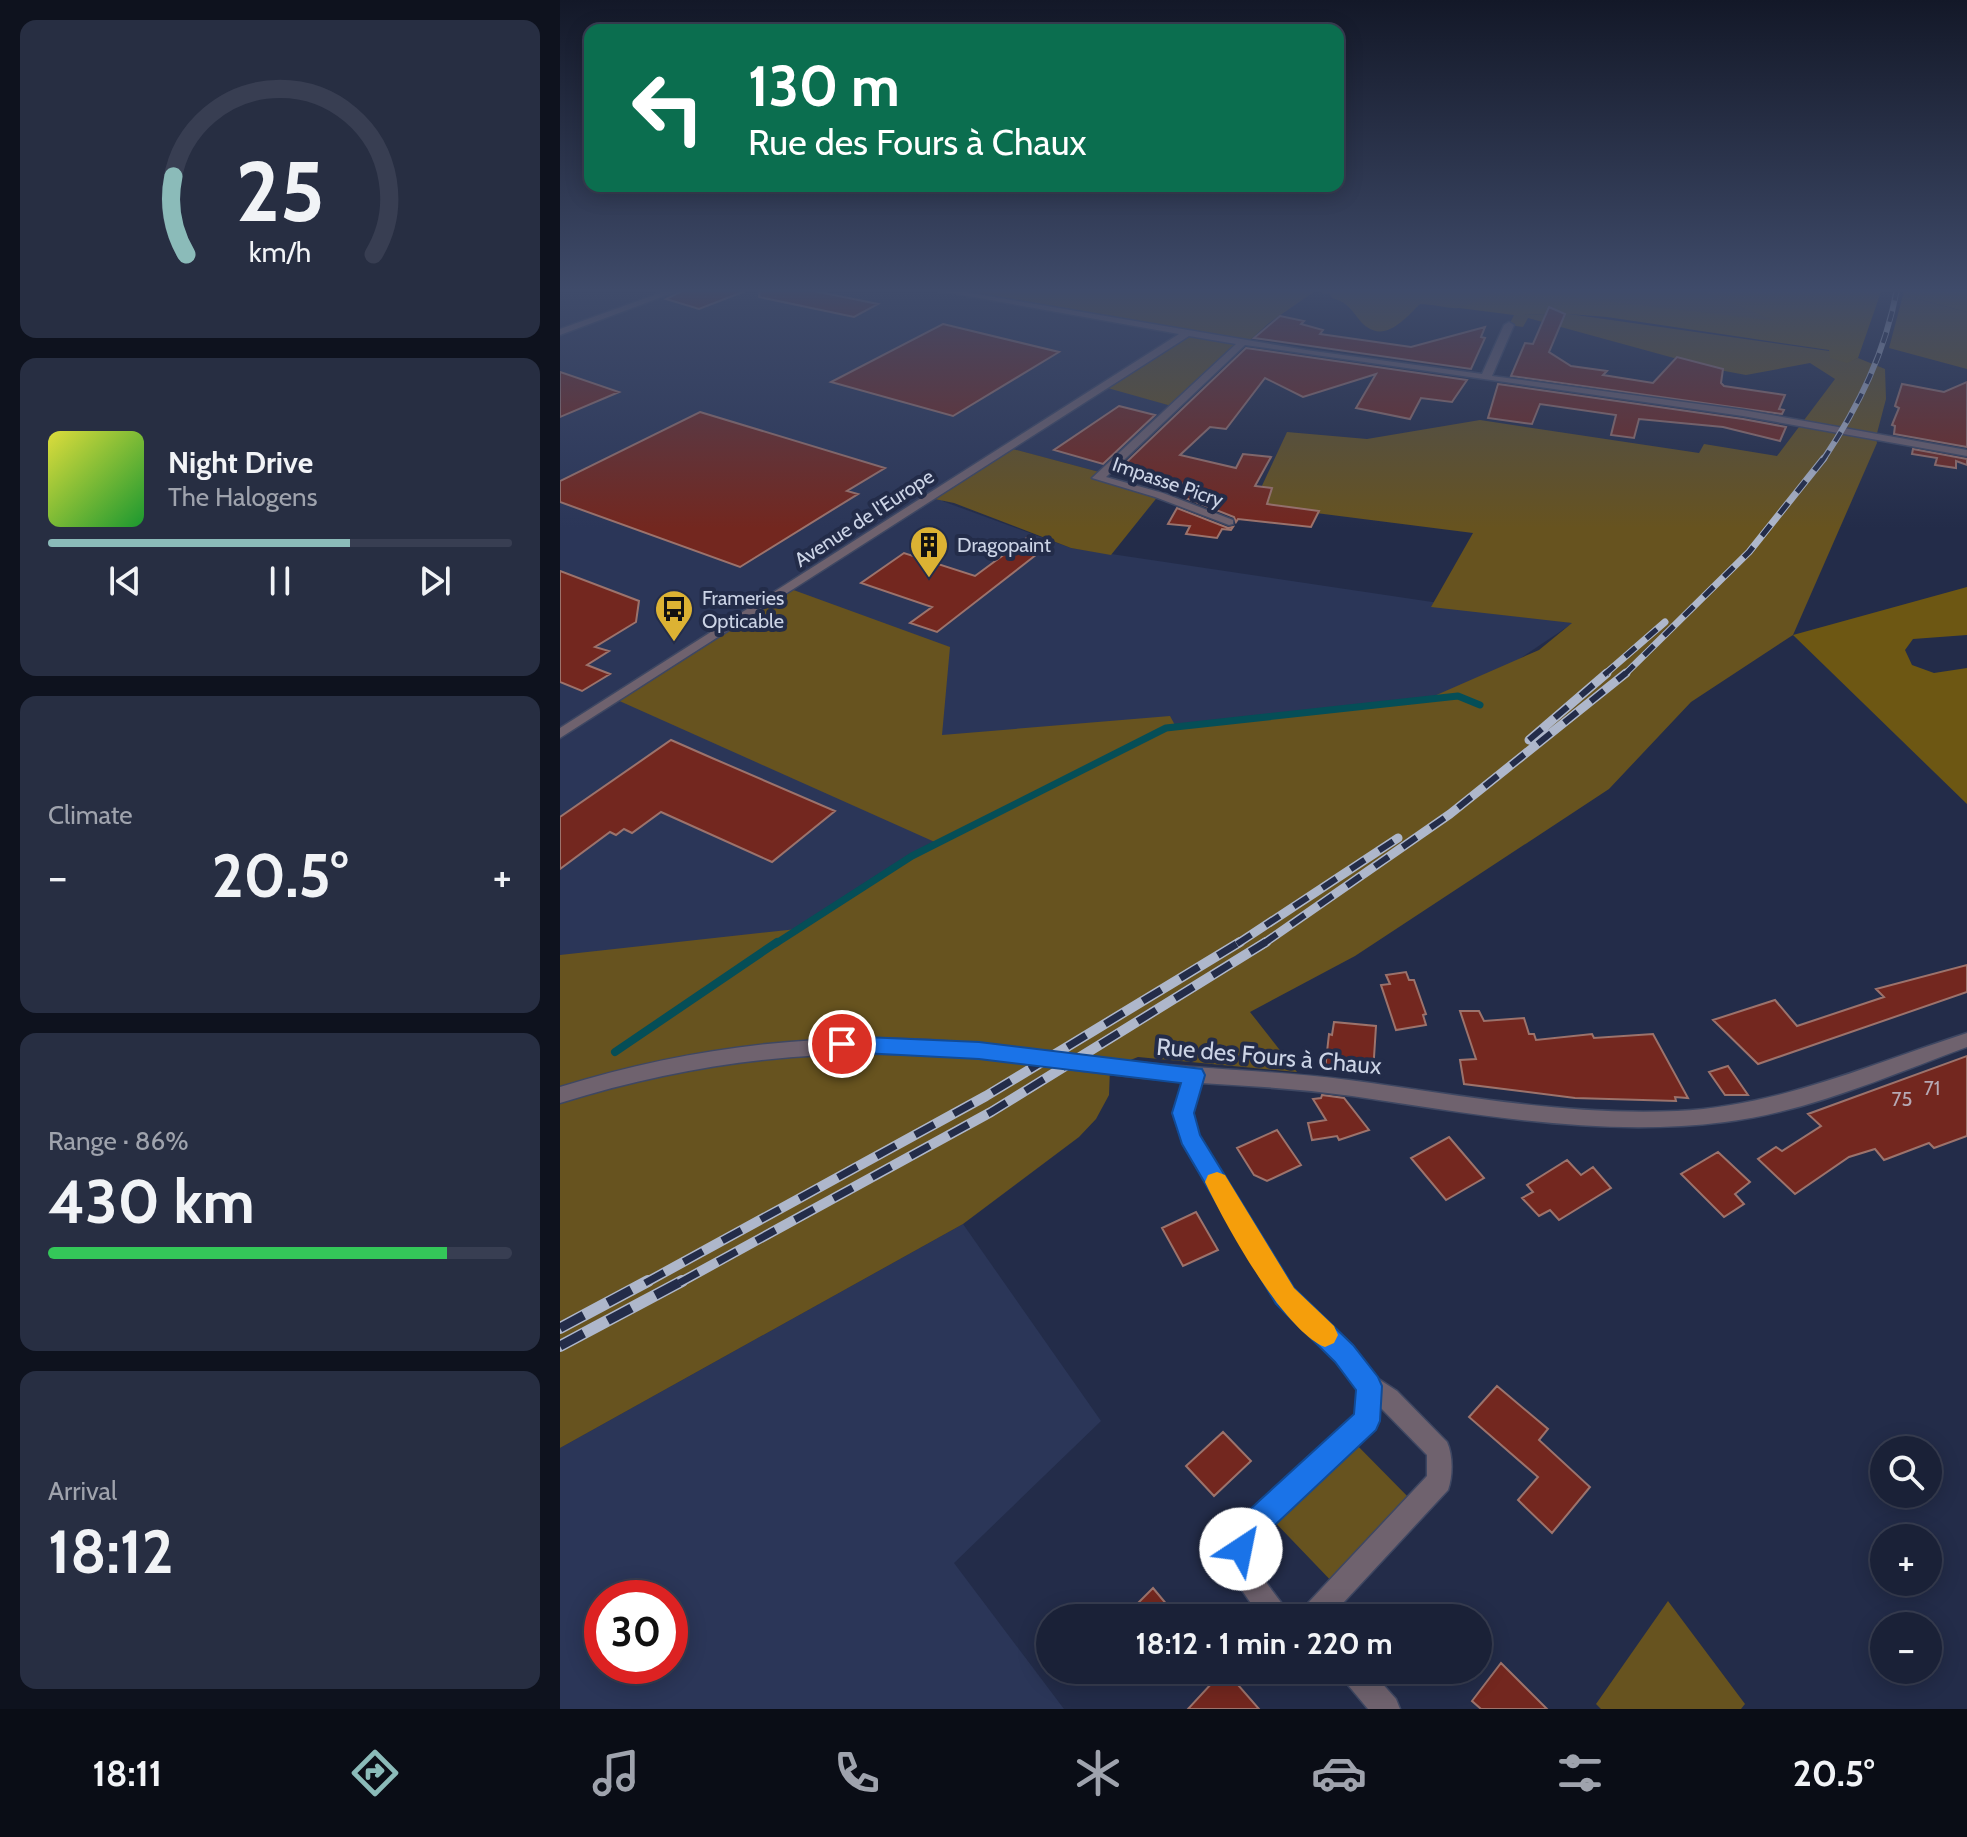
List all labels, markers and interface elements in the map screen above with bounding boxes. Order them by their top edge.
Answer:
text: 130 m [748,52,900,120]
icon: left [616,56,720,160]
text: Rue des Fours à Chaux [748,120,1087,164]
text: 25 [236,140,324,241]
text: km/h [249,234,311,269]
text: Night Drive [168,444,313,481]
street label: Impasse Picry [1109,452,1227,512]
street label: Avenue de l'Europe [790,464,938,572]
text: The Halogens [168,481,317,513]
building icon: Dragopaint [908,524,950,579]
place label: Dragopaint [957,533,1051,557]
icon: previous [103,559,147,603]
icon: pause [258,559,302,603]
icon: next [413,559,457,603]
place label: Frameries Opticable [702,586,784,633]
bus stop icon: Frameries Opticable [653,588,695,643]
text: Climate [48,799,133,831]
text: 20.5° [212,839,348,912]
text: − [48,850,67,903]
text: + [493,850,512,903]
pin [808,1010,876,1078]
icon: arrive [820,1022,864,1066]
street label: Rue des Fours à Chaux [1155,1032,1383,1080]
house number: 71 [1924,1076,1940,1100]
house number: 75 [1892,1087,1912,1111]
text: Range · 86% [48,1125,189,1157]
text: 430 km [48,1165,255,1238]
map controls [1870,1436,1942,1684]
button: search [1870,1436,1942,1508]
text: Arrival [48,1475,117,1507]
position arrow [1199,1507,1283,1591]
text: 18:12 [48,1515,174,1588]
button: + [1870,1524,1942,1596]
speed limit sign: 30 [584,1580,688,1684]
button: − [1870,1612,1942,1684]
text: 18:12 · 1 min · 220 m [1135,1625,1393,1662]
icon: directions [347,1745,403,1801]
icon: music [588,1745,644,1801]
icon: phone [829,1745,885,1801]
icon: climate [1070,1745,1126,1801]
icon: car [1311,1745,1367,1801]
icon: filters [1552,1745,1608,1801]
text: 18:11 [92,1751,162,1795]
text: 20.5° [1793,1751,1874,1795]

